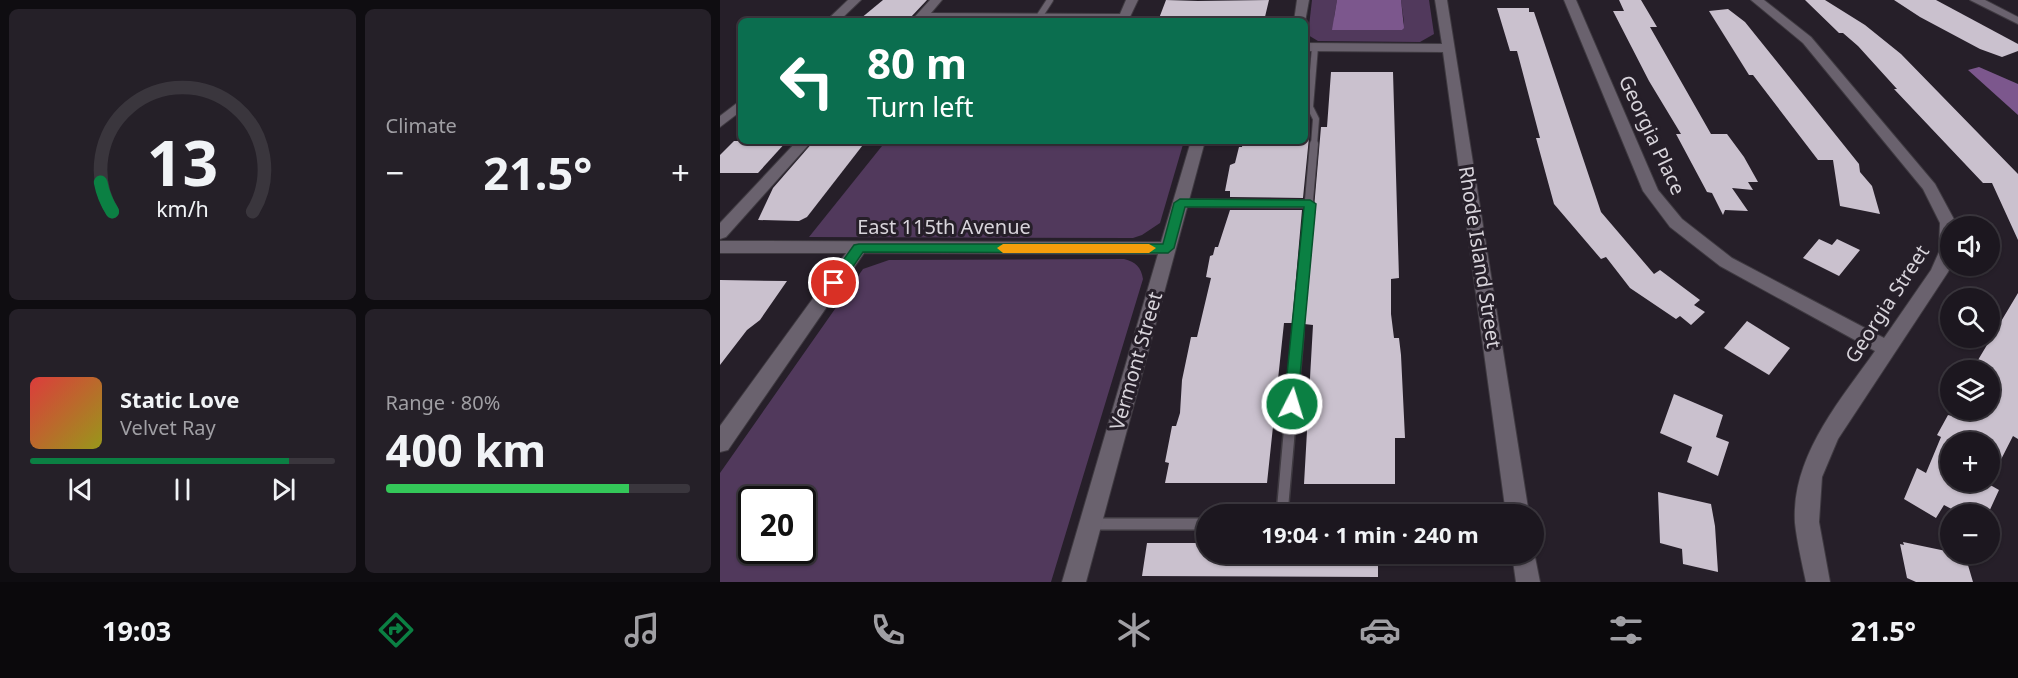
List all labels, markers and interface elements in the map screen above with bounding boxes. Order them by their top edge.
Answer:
text: 80 m [867,34,967,91]
icon: left [768,42,846,120]
street label: Georgia Place [1613,71,1692,199]
text: Turn left [867,88,973,125]
text: Climate [386,112,457,139]
text: 13 [147,119,218,204]
text: 21.5° [483,142,592,203]
text: − [386,150,404,195]
text: + [671,150,690,195]
street label: Rhode Island Street [1453,164,1508,350]
text: km/h [156,194,209,223]
street label: East 115th Avenue [857,213,1031,240]
map controls [1940,216,2000,564]
button: sound [1940,216,2000,276]
street label: Georgia Street [1838,239,1935,368]
pin [808,257,859,308]
icon: arrive [817,266,850,299]
button: search [1940,288,2000,348]
street label: Vermont Street [1103,289,1168,433]
button: layers [1940,360,2000,420]
position arrow [1260,372,1324,436]
text: Static Love [120,384,239,414]
text: Range · 80% [386,389,500,416]
text: Velvet Ray [120,414,216,441]
text: 400 km [386,419,546,480]
button: + [1940,432,2000,492]
icon: previous [64,473,97,506]
icon: pause [166,473,199,506]
icon: next [267,473,300,506]
speed limit sign: 20 [738,486,816,564]
button: − [1940,504,2000,564]
text: 19:04 · 1 min · 240 m [1261,519,1479,549]
icon: directions [375,609,417,651]
icon: music [621,609,663,651]
icon: phone [867,609,909,651]
icon: climate [1113,609,1155,651]
icon: car [1359,609,1401,651]
icon: filters [1605,609,1647,651]
text: 19:03 [102,612,171,649]
text: 21.5° [1851,612,1916,649]

